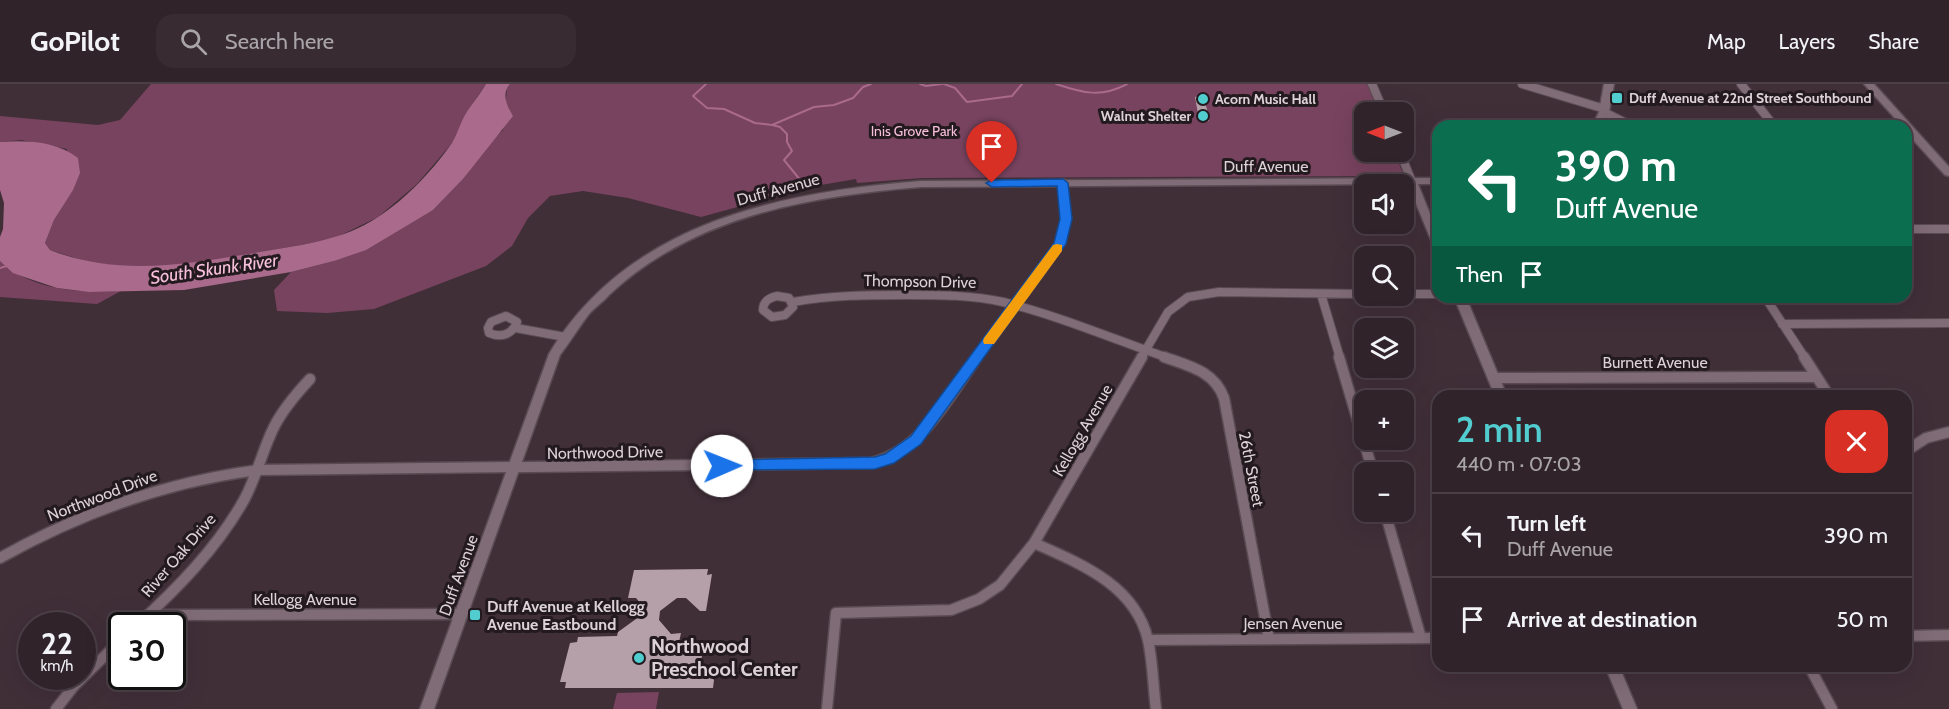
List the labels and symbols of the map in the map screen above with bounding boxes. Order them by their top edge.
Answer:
place label: Duff Avenue at 22nd Street Southbound [1629,89,1871,107]
place label: Acorn Music Hall [1215,90,1316,108]
marker: Duff Avenue at 22nd Street Southbound [1610,91,1624,105]
marker: Acorn Music Hall [1196,92,1210,106]
north arrow [1354,102,1414,162]
place label: Walnut Shelter [1101,107,1191,125]
marker: Walnut Shelter [1196,109,1210,123]
pin [966,121,1017,183]
park label: Inis Grove Park [871,122,958,140]
street label: Duff Avenue [1224,157,1308,176]
street label: Duff Avenue [735,169,822,210]
water label: South Skunk River [149,249,281,289]
street label: Thompson Drive [863,271,977,292]
street label: Burnett Avenue [1602,353,1708,372]
street label: Kellogg Avenue [1048,381,1116,480]
street label: 26th Street [1235,430,1268,509]
position arrow [690,434,754,498]
street label: Northwood Drive [547,442,663,463]
street label: Northwood Drive [44,466,160,525]
street label: River Oak Drive [137,510,220,601]
street label: Duff Avenue [435,532,482,618]
street label: Kellogg Avenue [253,590,357,609]
place label: Duff Avenue at Kellogg Avenue Eastbound [487,597,645,634]
marker: Duff Avenue at Kellogg Avenue Eastbound [468,608,482,622]
speed limit sign: 30 [108,612,186,690]
street label: Jensen Avenue [1242,614,1343,633]
place label: Northwood Preschool Center [651,634,798,681]
marker: Northwood Preschool Center [632,651,646,665]

